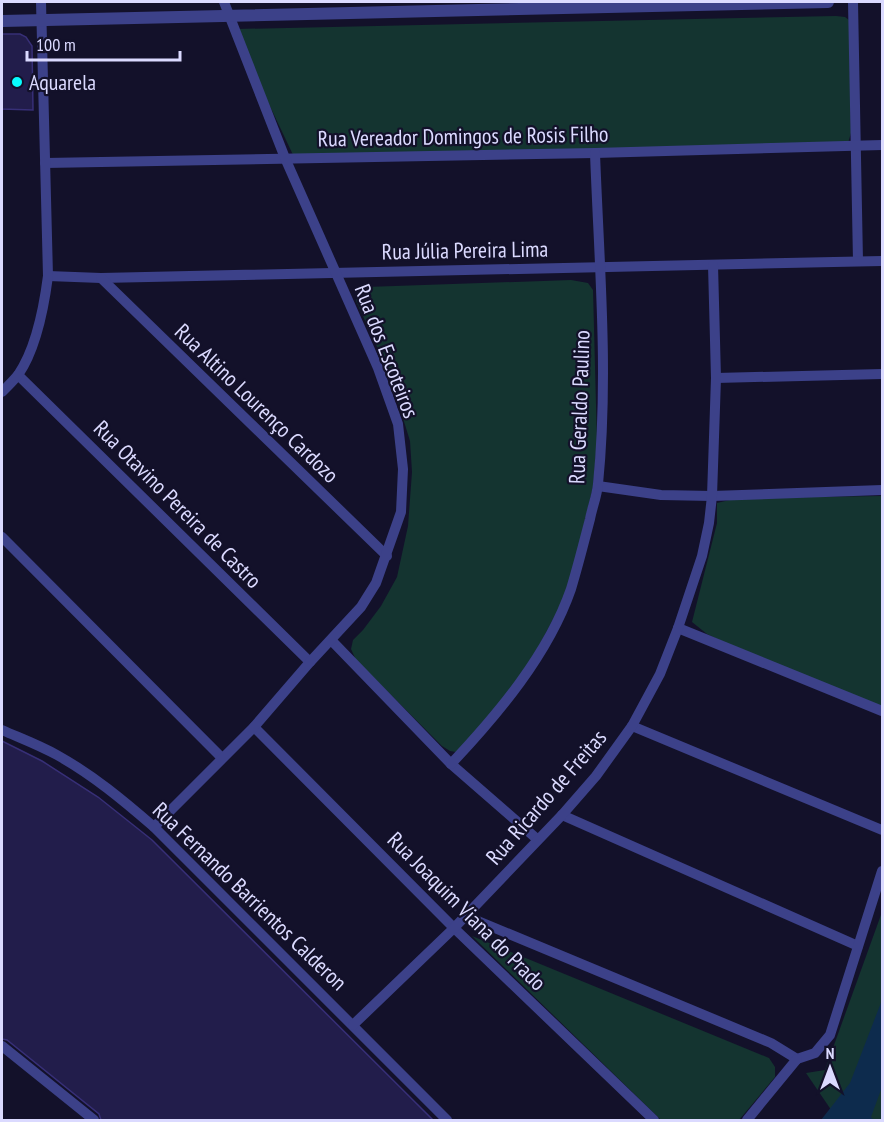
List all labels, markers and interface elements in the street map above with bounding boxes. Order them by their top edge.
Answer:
scale bar [27,24,180,62]
text: 100 m [36,33,76,56]
place label: Aquarela [29,68,96,96]
marker: Aquarela [10,75,24,89]
street label: Rua Vereador Domingos de Rosis Filho [317,119,609,153]
street label: Rua Júlia Pereira Lima [381,235,549,265]
street label: Rua dos Escoteiros [349,280,425,422]
street label: Rua Altino Lourenço Cardozo [169,317,345,489]
street label: Rua Geraldo Paulino [562,330,596,484]
street label: Rua Otavino Pereira de Castro [88,414,268,594]
street label: Rua Ricardo de Freitas [480,724,612,870]
street label: Rua Fernando Barrientos Calderon [147,796,353,996]
street label: Rua Joaquim Viana do Prado [382,826,552,996]
north arrow [800,1038,860,1098]
text: N [826,1043,834,1063]

